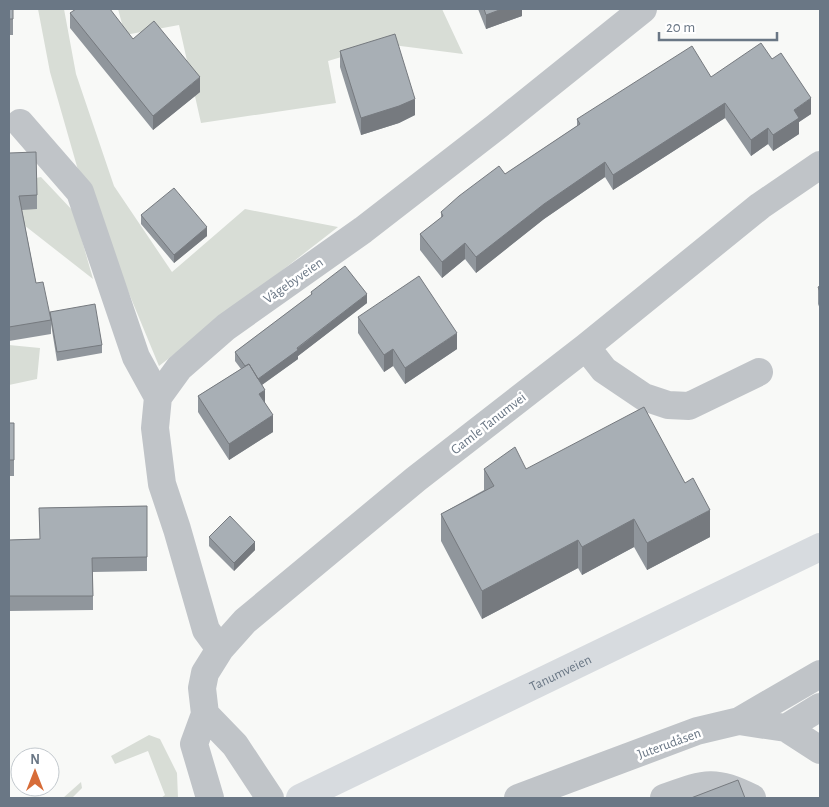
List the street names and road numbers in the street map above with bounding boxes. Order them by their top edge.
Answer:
street label: Vågebyveien [261,255,326,306]
street label: Gamle Tanumvei [448,390,529,457]
street label: Tanumveien [528,652,594,694]
street label: Juterudåsen [636,726,703,762]

